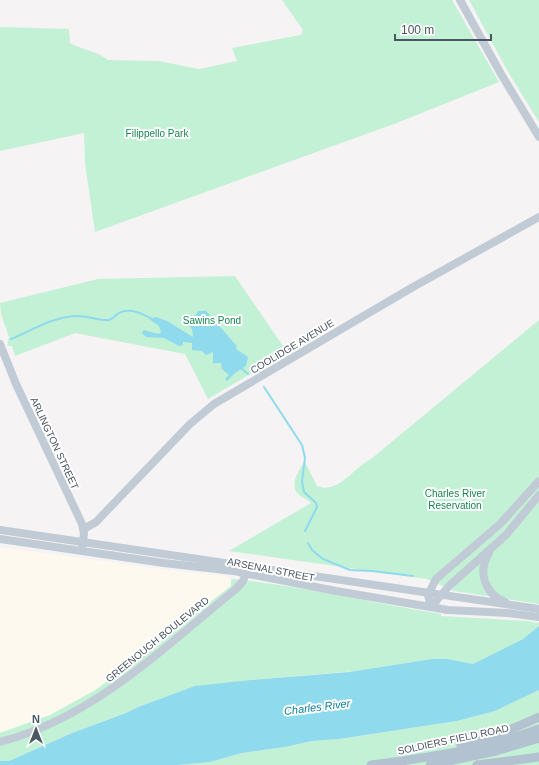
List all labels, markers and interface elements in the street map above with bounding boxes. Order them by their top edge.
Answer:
scale bar [395,16,491,42]
text: 100 m [401,23,434,37]
park label: Filippello Park [126,128,189,139]
park label: Sawins Pond [183,315,241,326]
street label: COOLIDGE AVENUE [249,317,336,376]
street label: ARLINGTON STREET [28,395,81,491]
park label: Charles River Reservation [425,488,486,511]
street label: ARSENAL STREET [226,556,315,583]
street label: GREENOUGH BOULEVARD [104,594,211,684]
water label: Charles River [283,697,352,717]
north arrow [16,709,56,749]
text: N [32,713,40,725]
street label: SOLDIERS FIELD ROAD [397,722,510,757]

